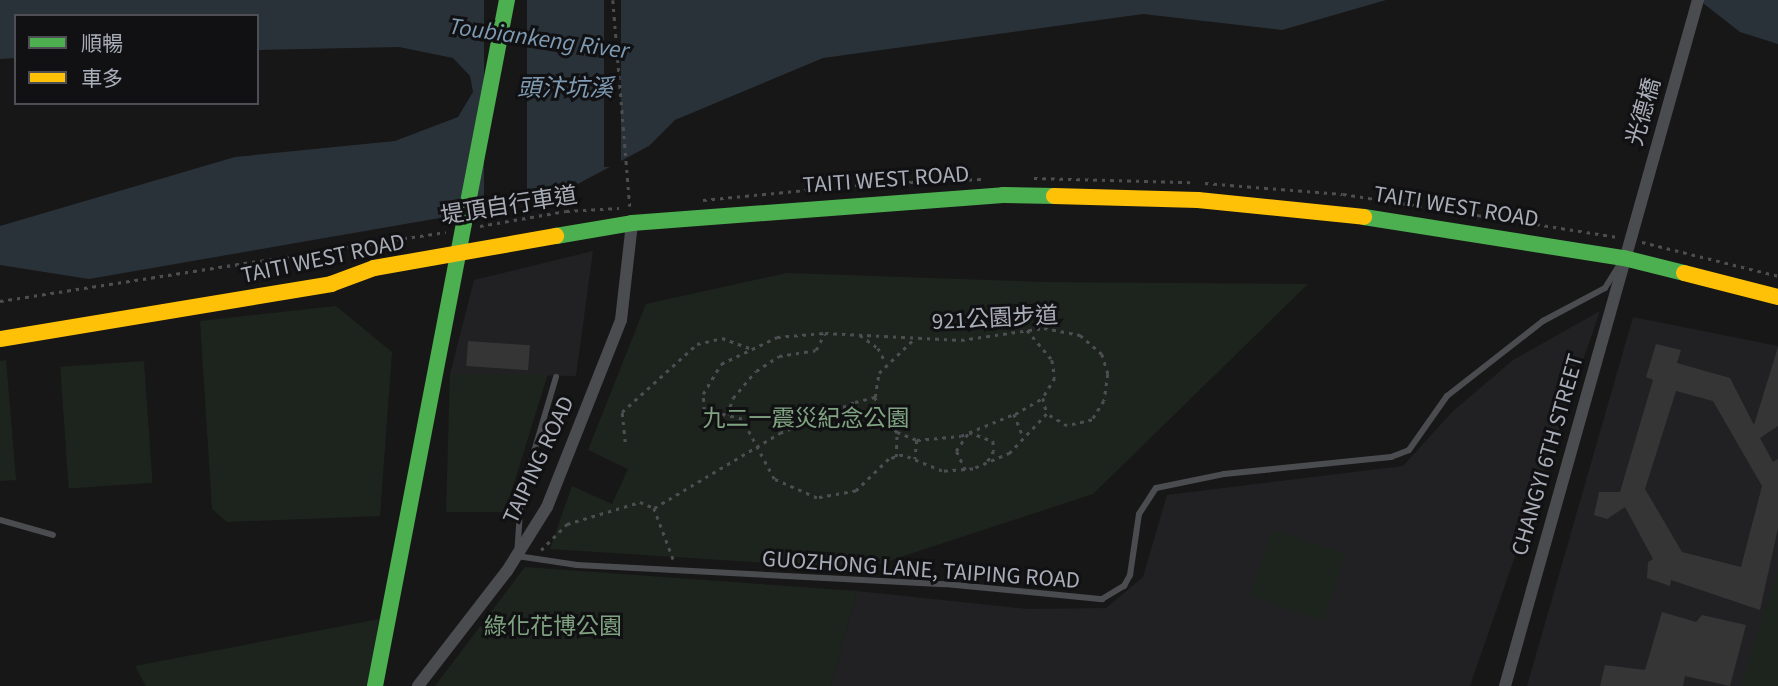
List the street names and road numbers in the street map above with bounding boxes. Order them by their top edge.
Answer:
street label: 光德橋 [1621,75,1667,149]
street label: TAITI WEST ROAD [802,160,970,200]
street label: TAITI WEST ROAD [1372,180,1540,234]
street label: 堤頂自行車道 [439,182,579,230]
street label: TAITI WEST ROAD [239,228,407,290]
street label: 921公園步道 [931,302,1059,336]
street label: CHANGYI 6TH STREET [1506,351,1590,559]
street label: TAIPING ROAD [497,392,581,528]
street label: GUOZHONG LANE, TAIPING ROAD [761,545,1081,595]

